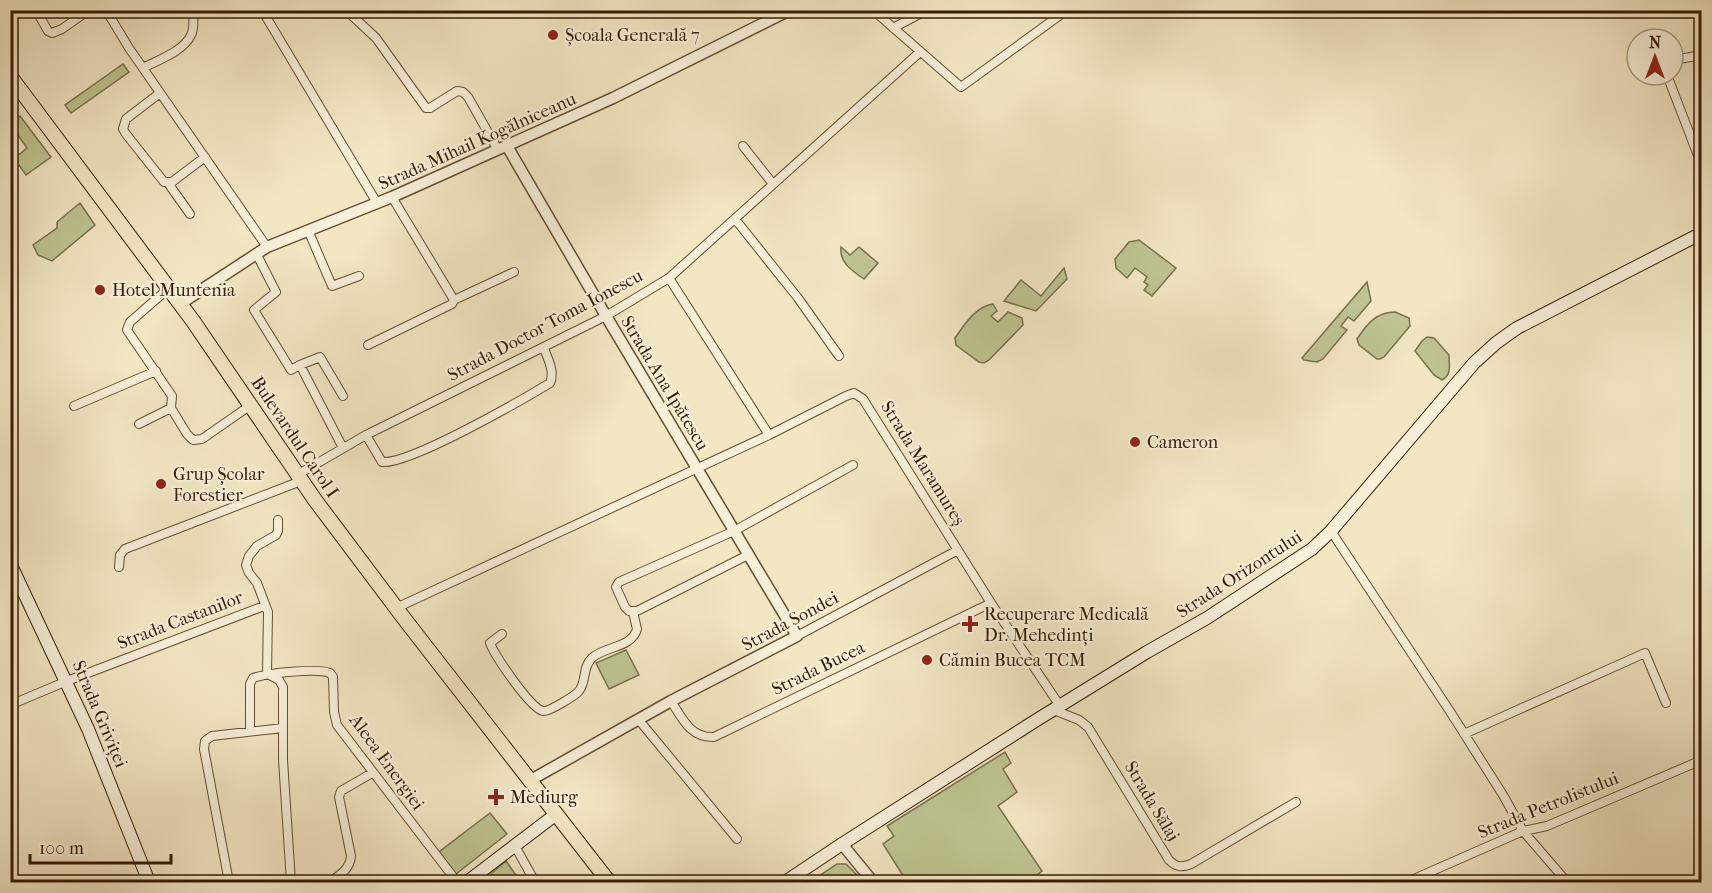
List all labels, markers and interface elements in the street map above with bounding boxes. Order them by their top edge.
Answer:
place label: Școala Generală 7 [565,25,700,46]
north arrow [1625,27,1685,87]
marker: Școala Generală 7 [546,28,560,42]
text: N [1649,33,1662,52]
street label: Strada Mihail Kogălniceanu [375,88,579,195]
street label: Strada Doctor Toma Ionescu [444,265,646,386]
place label: Hotel Muntenia [112,280,236,301]
marker: Hotel Muntenia [93,283,107,297]
street label: Strada Ana Ipătescu [616,312,713,454]
street label: Bulevardul Carol I [246,373,343,502]
street label: Strada Maramureș [876,397,969,530]
place label: Cameron [1147,432,1219,453]
marker: Cameron [1128,435,1142,449]
place label: Grup Școlar Forestier [173,464,265,506]
marker: Grup Școlar Forestier [154,477,168,491]
street label: Strada Orizontului [1173,526,1306,623]
street label: Strada Castanilor [114,587,246,654]
street label: Strada Sondei [738,587,843,656]
place label: Recuperare Medicală Dr. Mehedinți [984,604,1149,646]
marker: Recuperare Medicală Dr. Mehedinți [961,615,979,633]
street label: Strada Bucea [768,637,869,700]
place label: Cămin Bucea TCM [939,650,1086,671]
marker: Cămin Bucea TCM [920,653,934,667]
street label: Strada Griviței [68,658,132,771]
street label: Aleea Energiei [344,709,429,815]
street label: Strada Sălaj [1120,758,1184,845]
street label: Strada Petrolistului [1475,767,1622,843]
place label: Mediurg [510,787,578,808]
marker: Mediurg [487,788,505,806]
scale bar [30,827,171,865]
text: 100 m [39,838,84,859]

